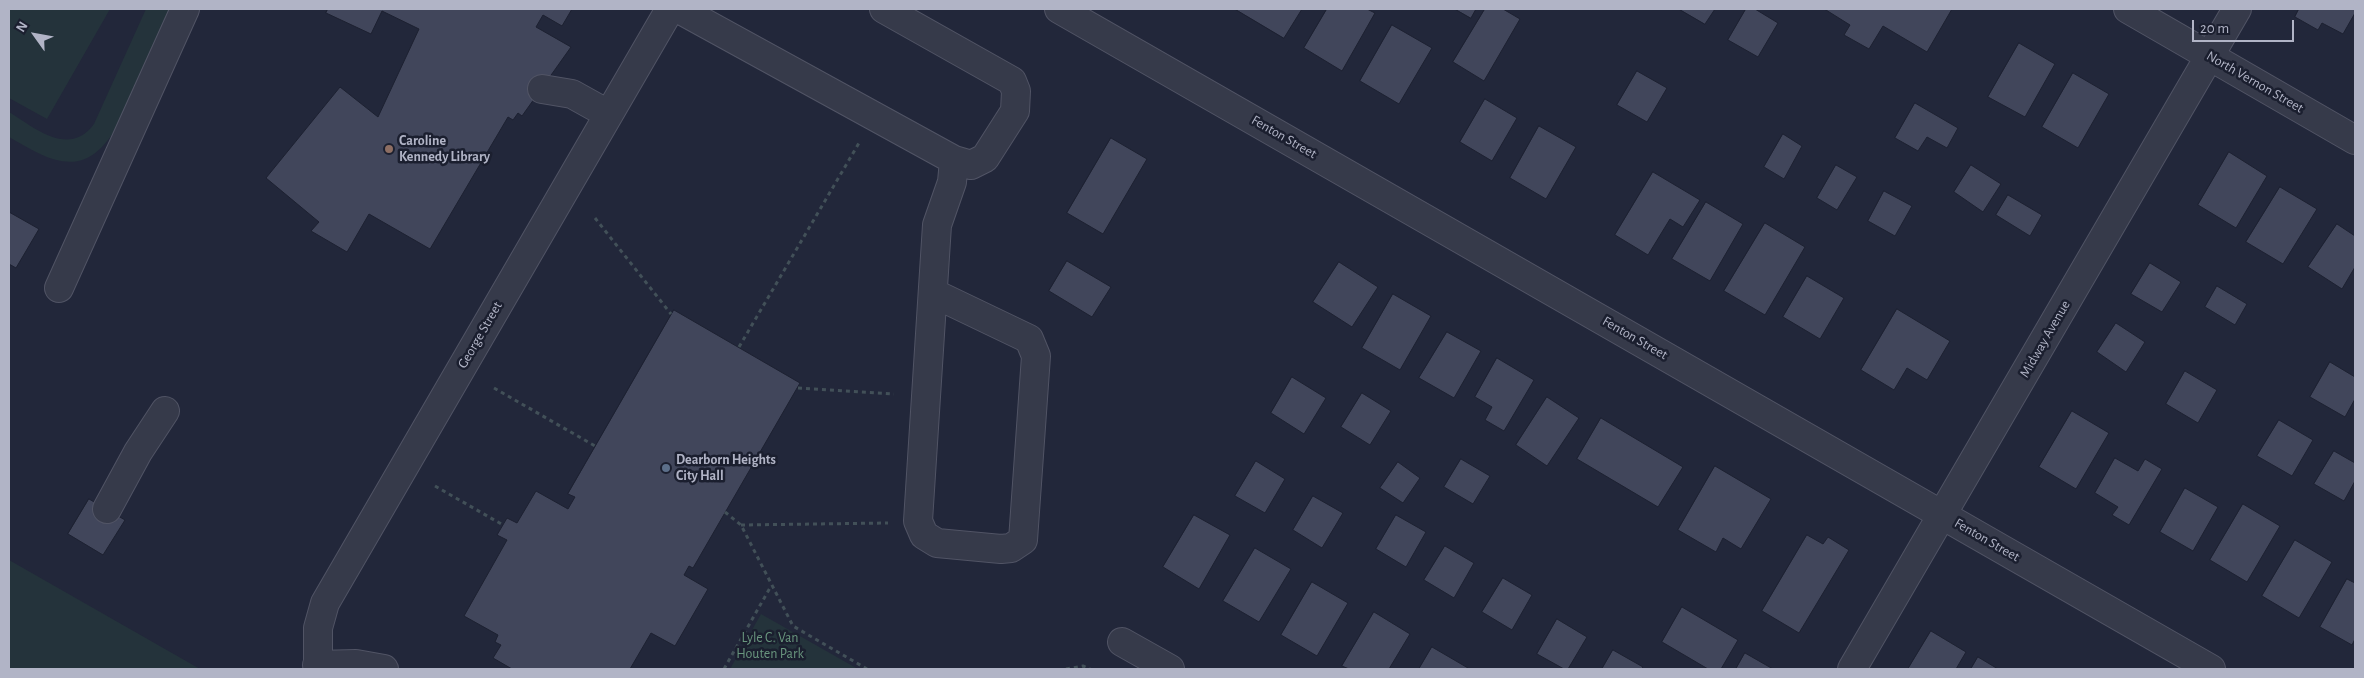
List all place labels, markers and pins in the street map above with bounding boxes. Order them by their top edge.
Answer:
place label: Caroline Kennedy Library [399,133,490,166]
marker: Caroline Kennedy Library [383,143,395,155]
place label: Dearborn Heights City Hall [676,452,776,484]
marker: Dearborn Heights City Hall [660,462,672,474]

